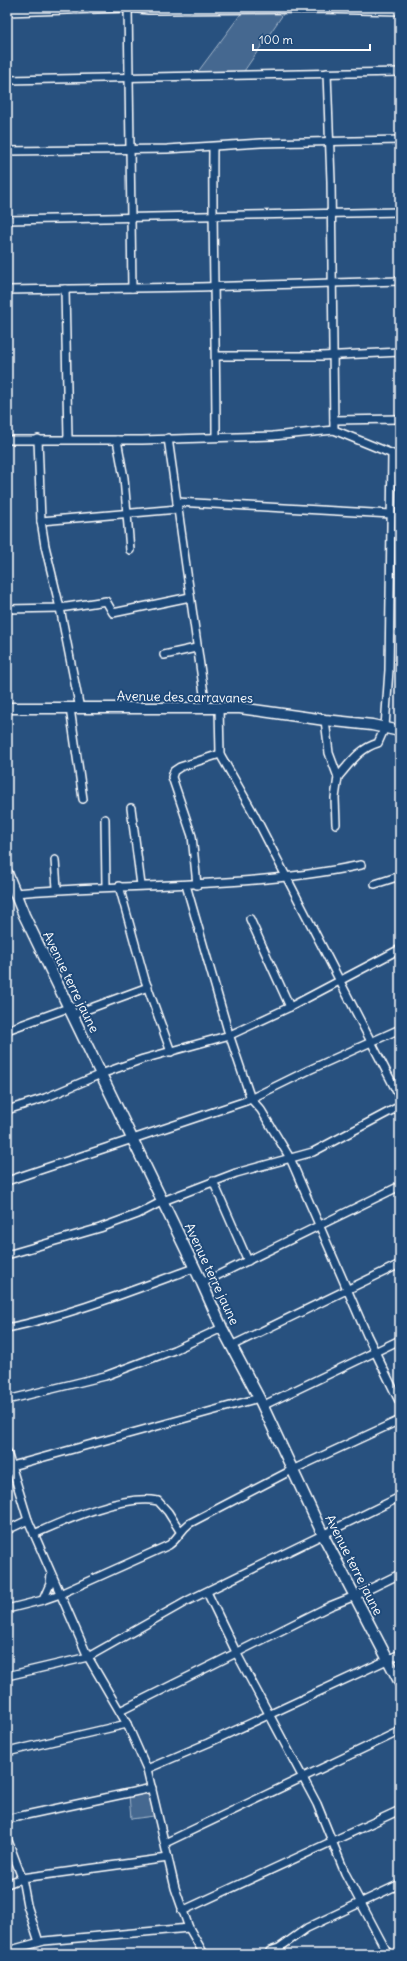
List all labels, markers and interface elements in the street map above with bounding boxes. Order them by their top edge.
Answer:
scale bar [253,26,370,52]
text: 100 m [259,32,293,47]
street label: Avenue des carravanes [117,687,253,707]
street label: Avenue terre jaune [39,929,103,1035]
street label: Avenue terre jaune [181,1220,243,1328]
street label: Avenue terre jaune [321,1512,387,1618]

